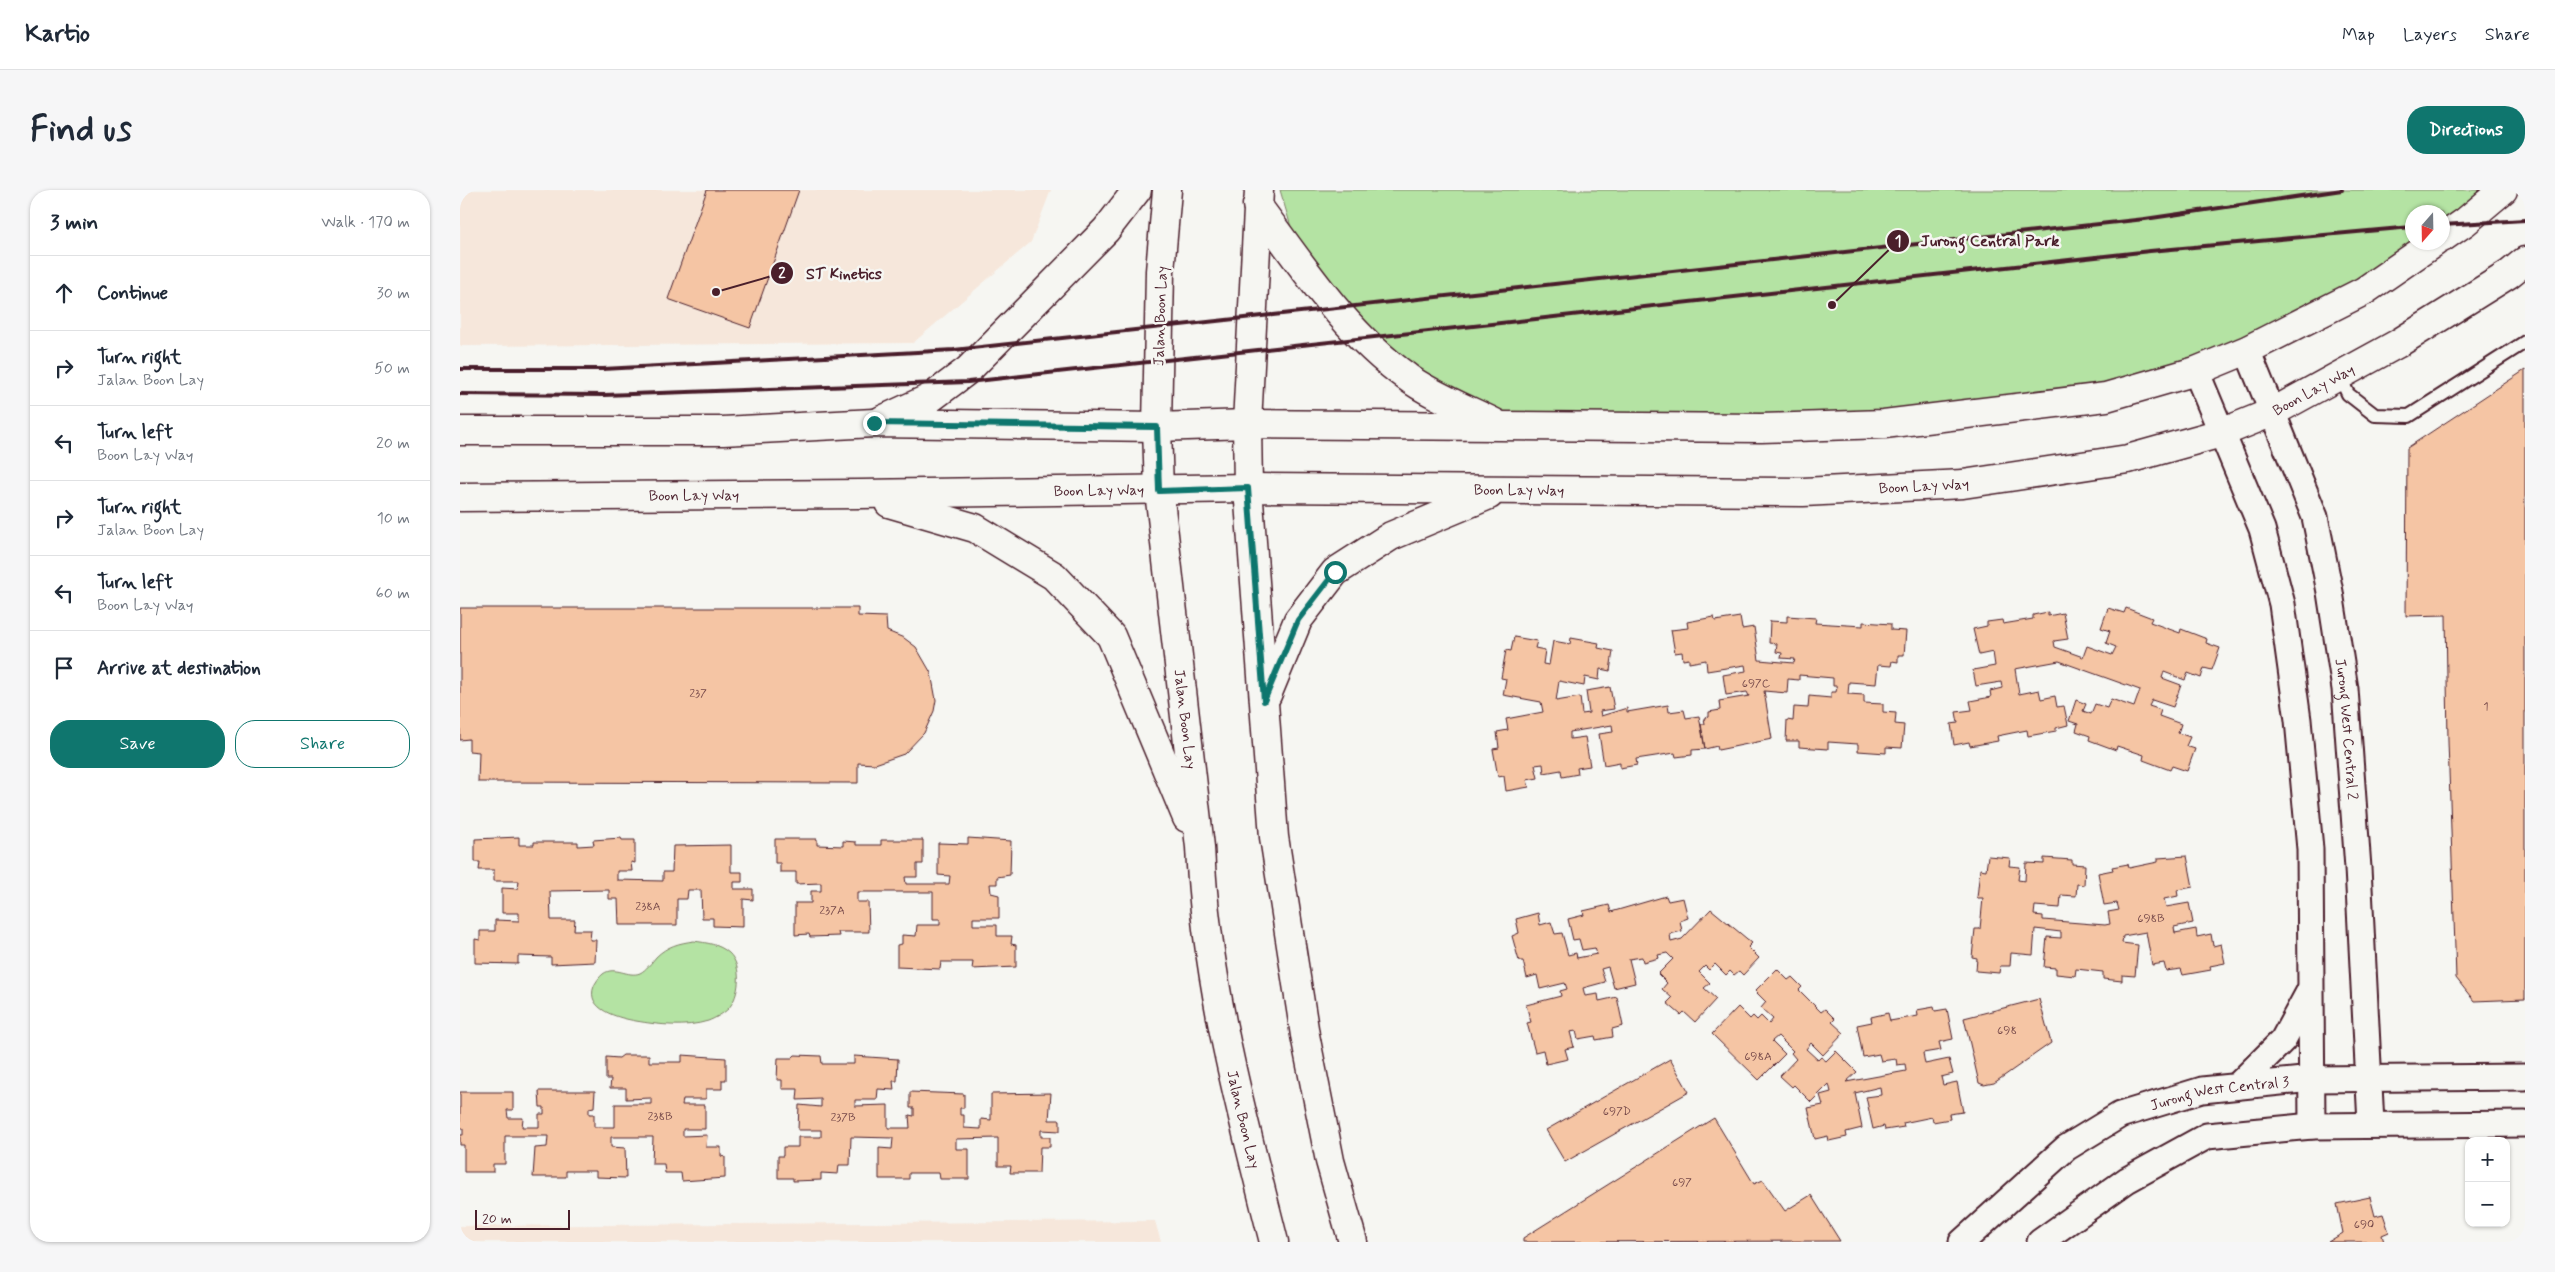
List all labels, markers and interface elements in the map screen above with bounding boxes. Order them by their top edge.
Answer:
text: Kartio [25,19,90,50]
text: Map [2342,23,2375,47]
text: Layers [2403,23,2457,47]
text: Share [2485,23,2530,47]
button: Directions [2407,106,2525,154]
text: Find us [30,107,132,153]
north arrow [2405,205,2450,250]
text: 3 min [50,209,98,237]
text: Walk · 170 m [321,212,410,233]
callout: Jurong Central Park [1885,225,2069,256]
text: Jurong Central Park [1921,231,2059,254]
text: 1 [1895,232,1901,252]
callout: ST Kinetics [769,258,893,289]
text: 2 [778,264,786,284]
text: ST Kinetics [806,264,882,285]
street label: Jalan Boon Lay [1149,266,1173,367]
icon: ahead [50,279,78,307]
text: Continue [97,281,168,306]
text: 30 m [377,283,410,304]
text: Turn right [97,345,181,370]
icon: right [50,354,78,382]
text: 50 m [374,358,410,379]
street label: Boon Lay Way [2270,360,2358,421]
text: Jalan Boon Lay [97,370,204,391]
route end [863,412,886,435]
text: Turn left [97,420,173,445]
icon: left [50,429,78,457]
text: 20 m [376,433,410,454]
text: Boon Lay Way [97,445,193,466]
street label: Boon Lay Way [1878,474,1971,499]
street label: Boon Lay Way [1054,481,1144,502]
street label: Boon Lay Way [1474,481,1564,501]
street label: Boon Lay Way [649,486,739,507]
text: Turn right [97,495,181,520]
icon: right [50,504,78,532]
text: 10 m [377,508,410,529]
text: Jalan Boon Lay [97,520,204,541]
route start [1324,561,1347,584]
text: Turn left [97,570,173,595]
icon: left [50,579,78,607]
text: 60 m [376,583,410,604]
text: Boon Lay Way [97,595,193,616]
icon: arrive [50,654,78,682]
text: Arrive at destination [97,656,261,681]
street label: Jurong West Central 2 [2329,657,2362,800]
street label: Jalan Boon Lay [1169,668,1200,770]
house number: 697C [1742,676,1771,692]
house number: 237 [689,686,707,702]
house number: 1 [2483,699,2489,715]
button: Save [50,720,225,768]
button: Share [235,720,410,768]
house number: 238A [635,899,661,915]
house number: 237A [819,903,845,919]
house number: 698B [2137,911,2165,927]
house number: 698 [1997,1023,2017,1039]
house number: 698A [1744,1049,1772,1065]
street label: Jalan Boon Lay [1221,1069,1264,1171]
street label: Jurong West Central 3 [2148,1072,2290,1116]
house number: 697D [1603,1104,1631,1120]
house number: 238B [647,1109,673,1125]
house number: 237B [830,1110,856,1126]
map controls [2465,1137,2510,1227]
button: + [2465,1137,2510,1182]
house number: 697 [1672,1175,1692,1191]
button: − [2465,1182,2510,1227]
scale bar [475,1207,570,1230]
text: 20 m [482,1210,512,1228]
house number: 690 [2354,1217,2374,1233]

